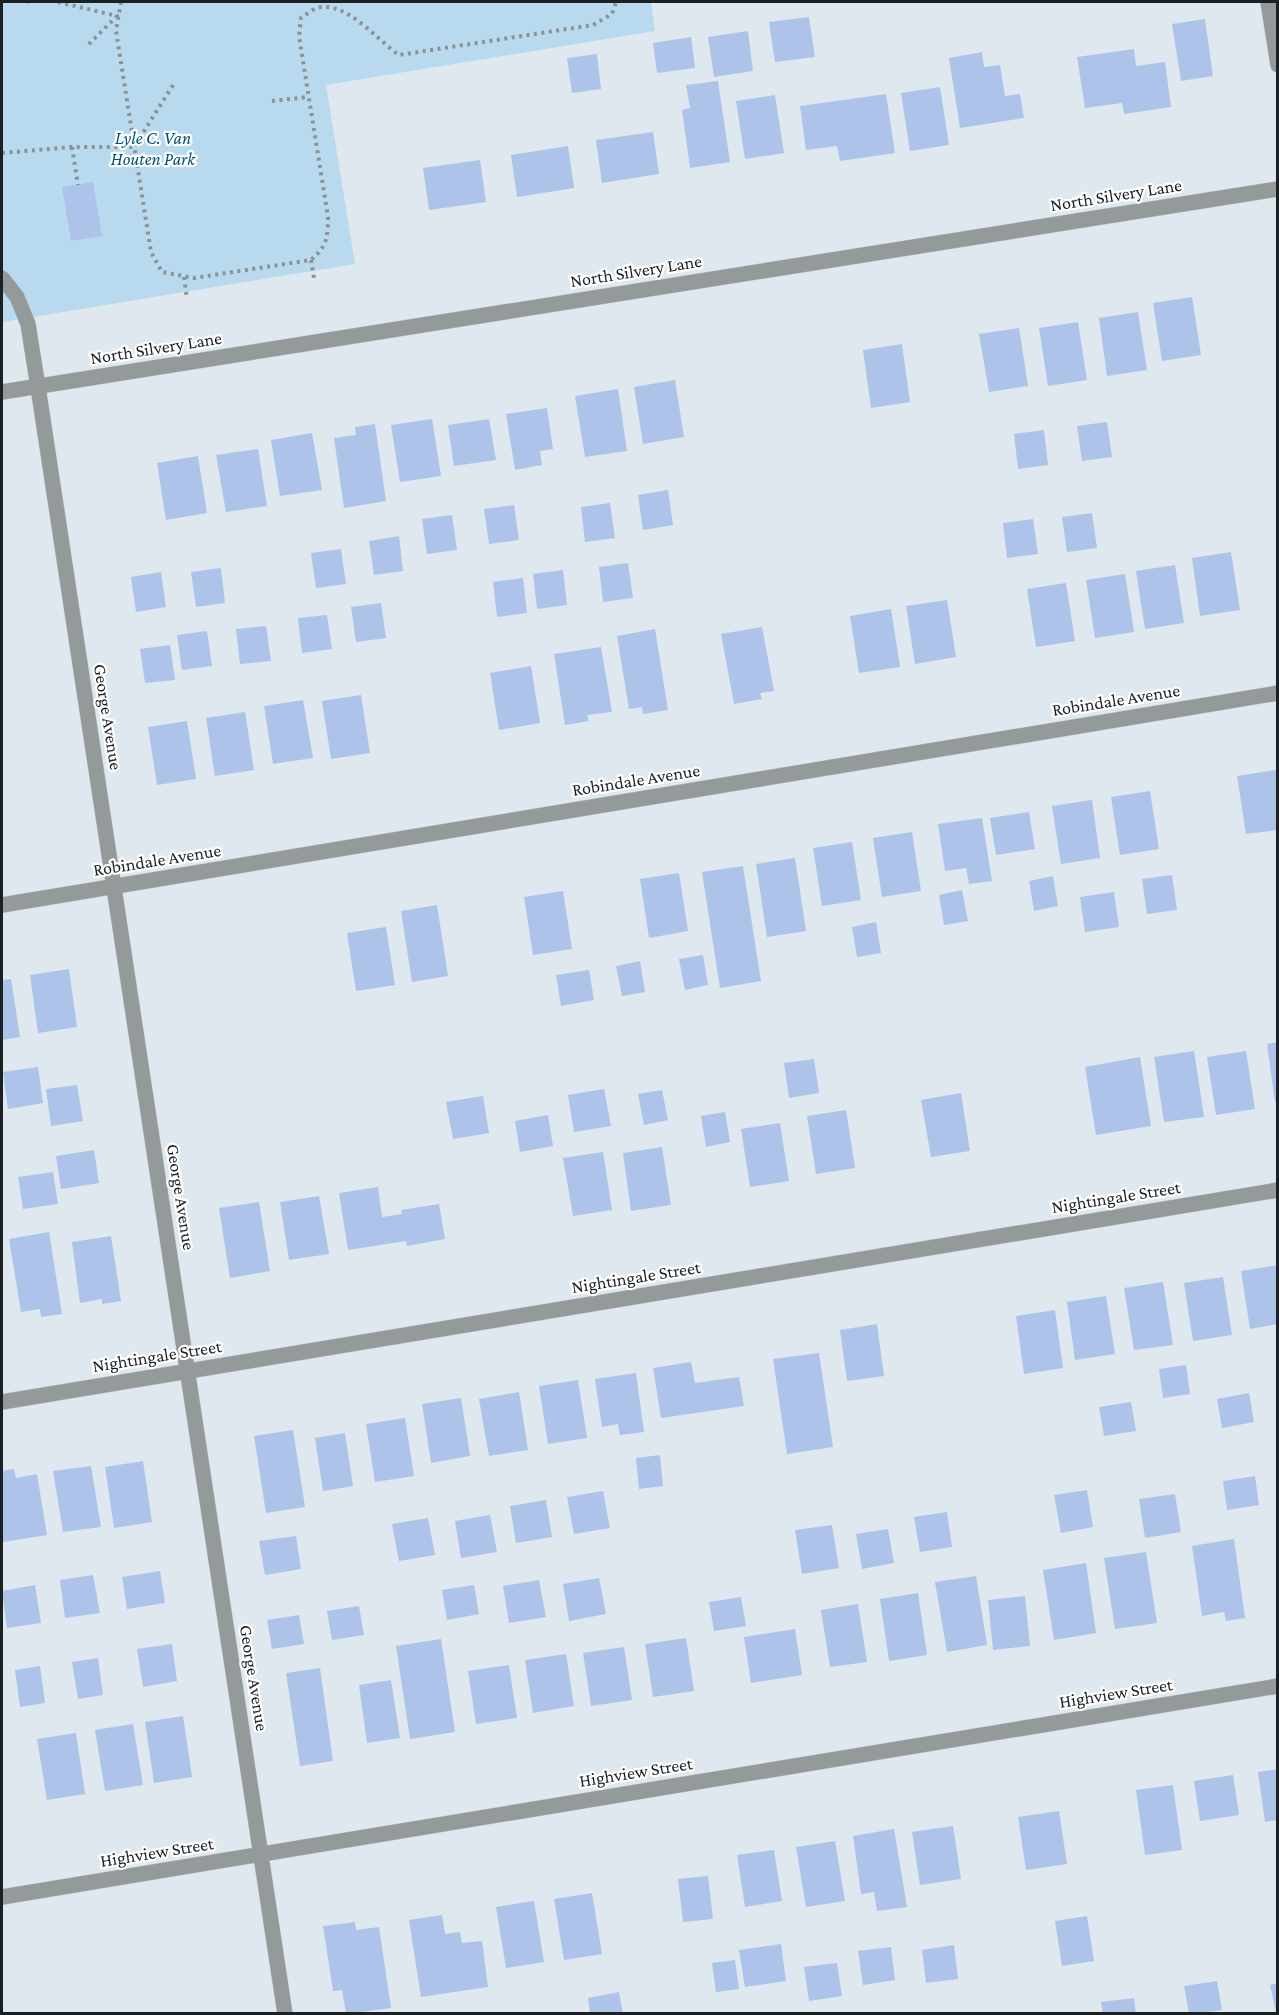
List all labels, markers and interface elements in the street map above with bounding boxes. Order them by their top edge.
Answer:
park label: Lyle C. Van Houten Park [111,128,196,169]
street label: North Silvery Lane [1049,175,1183,215]
street label: North Silvery Lane [569,251,703,291]
street label: North Silvery Lane [89,328,223,368]
street label: George Avenue [90,662,126,772]
street label: Robindale Avenue [1051,680,1181,720]
street label: Robindale Avenue [571,760,701,800]
street label: Robindale Avenue [92,840,222,880]
street label: George Avenue [163,1142,199,1252]
street label: Nightingale Street [1050,1177,1183,1217]
street label: Nightingale Street [570,1257,703,1297]
street label: Nightingale Street [91,1336,224,1376]
street label: George Avenue [236,1623,272,1733]
street label: Highview Street [1058,1674,1175,1712]
street label: Highview Street [578,1753,695,1791]
street label: Highview Street [99,1833,216,1871]

